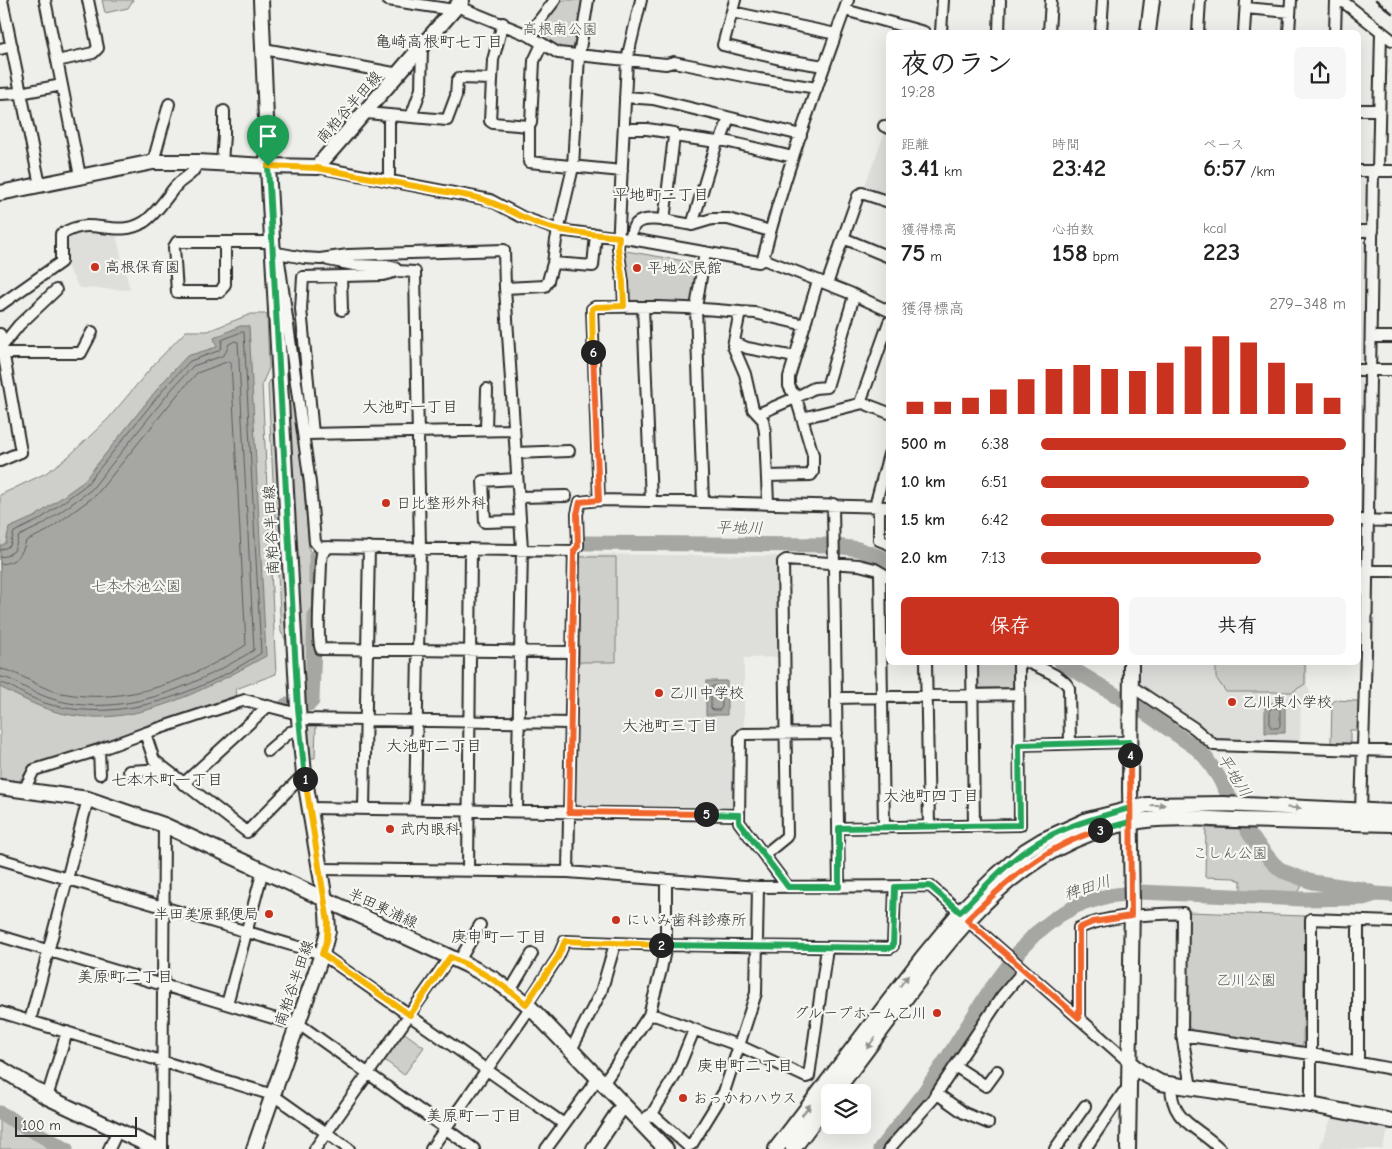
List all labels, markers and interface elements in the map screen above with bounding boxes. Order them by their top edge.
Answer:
park label: 高根南公園 [522,20,598,38]
district label: 亀崎高根町七丁目 [375,33,503,51]
button: share [1294,47,1346,99]
text: 夜のラン [901,48,1013,80]
street label: 南粕谷半田線 [313,67,385,147]
text: 19:28 [901,83,935,101]
pin [247,115,289,166]
icon: arrive [254,122,282,150]
text: 距離 [901,136,929,153]
text: 時間 [1052,136,1080,153]
text: ペース [1203,136,1244,153]
text: 3.41 [901,153,939,182]
text: 23:42 [1052,153,1106,182]
text: 6:57 [1203,153,1246,182]
text: km [939,163,962,180]
text: /km [1246,163,1275,180]
district label: 平地町二丁目 [613,186,709,204]
text: kcal [1203,220,1227,237]
text: 獲得標高 [901,221,957,238]
text: 心拍数 [1052,221,1094,238]
text: 223 [1203,237,1240,266]
text: 75 [901,238,926,267]
text: 158 [1052,238,1088,267]
text: m [926,248,942,265]
text: bpm [1088,248,1119,265]
place label: 高根保育園 [105,258,180,276]
place label: 平地公民館 [647,259,722,277]
marker: 高根保育園 [89,261,101,273]
marker: 平地公民館 [631,262,643,274]
text: 279–348 m [1269,295,1346,313]
text: 獲得標高 [901,300,965,318]
pin: 6 [580,340,606,364]
text: 6 [590,344,597,361]
district label: 大池町一丁目 [362,398,458,416]
text: 500 m [901,435,946,453]
text: 6:38 [981,435,1009,453]
text: 1.0 km [901,473,946,491]
text: 6:51 [981,473,1008,491]
street label: 南粕谷半田線 [260,485,282,575]
place label: 日比整形外科 [396,494,486,512]
marker: 日比整形外科 [380,497,392,509]
text: 1.5 km [901,511,945,529]
text: 6:42 [981,511,1009,529]
water label: 平地川 [715,519,763,537]
text: 2.0 km [901,549,947,567]
text: 7:13 [981,549,1006,567]
park label: 七本木池公園 [91,577,181,595]
button: 保存 [901,597,1119,655]
button: 共有 [1129,597,1346,655]
place label: 乙川中学校 [669,684,744,702]
marker: 乙川中学校 [653,687,665,699]
place label: 乙川東小学校 [1242,693,1332,711]
marker: 乙川東小学校 [1226,696,1238,708]
district label: 大池町三丁目 [622,717,718,735]
district label: 大池町二丁目 [386,737,482,755]
pin: 4 [1118,742,1142,768]
text: 4 [1127,747,1134,764]
water label: 平地川 [1214,750,1255,801]
pin: 1 [292,766,318,792]
district label: 七本木町一丁目 [111,771,223,789]
text: 1 [303,771,308,788]
district label: 大池町四丁目 [883,787,979,805]
one-way arrow [1150,800,1166,808]
pin: 5 [694,802,718,826]
one-way arrow [1286,804,1302,812]
text: 5 [703,806,710,823]
pin: 3 [1088,818,1112,842]
place label: 武内眼科 [400,820,460,838]
text: 3 [1097,822,1104,839]
marker: 武内眼科 [384,823,396,835]
park label: こしん公園 [1192,844,1268,862]
water label: 稗田川 [1062,872,1113,904]
street label: 半田東浦線 [345,884,421,932]
place label: 半田美原郵便局 [154,905,259,923]
marker: 半田美原郵便局 [263,908,275,920]
place label: にいみ歯科診療所 [626,911,747,929]
marker: にいみ歯科診療所 [610,914,622,926]
district label: 庚申町一丁目 [451,928,547,946]
pin: 2 [648,932,674,958]
text: 2 [658,937,665,954]
street label: 南粕谷半田線 [271,938,317,1028]
district label: 美原町二丁目 [77,968,173,986]
park label: 乙川公園 [1216,971,1276,989]
one-way arrow [899,975,910,988]
place label: グループホーム乙川 [794,1004,927,1022]
marker: グループホーム乙川 [931,1007,943,1019]
one-way arrow [866,1036,876,1050]
district label: 庚申町二丁目 [697,1057,793,1075]
map controls [821,1084,871,1134]
button: layers [821,1084,871,1134]
place label: おっかわハウス [693,1089,797,1107]
marker: おっかわハウス [677,1092,689,1104]
one-way arrow [801,1103,811,1117]
district label: 美原町一丁目 [426,1107,522,1125]
scale bar [15,1114,138,1137]
text: 100 m [22,1117,61,1134]

